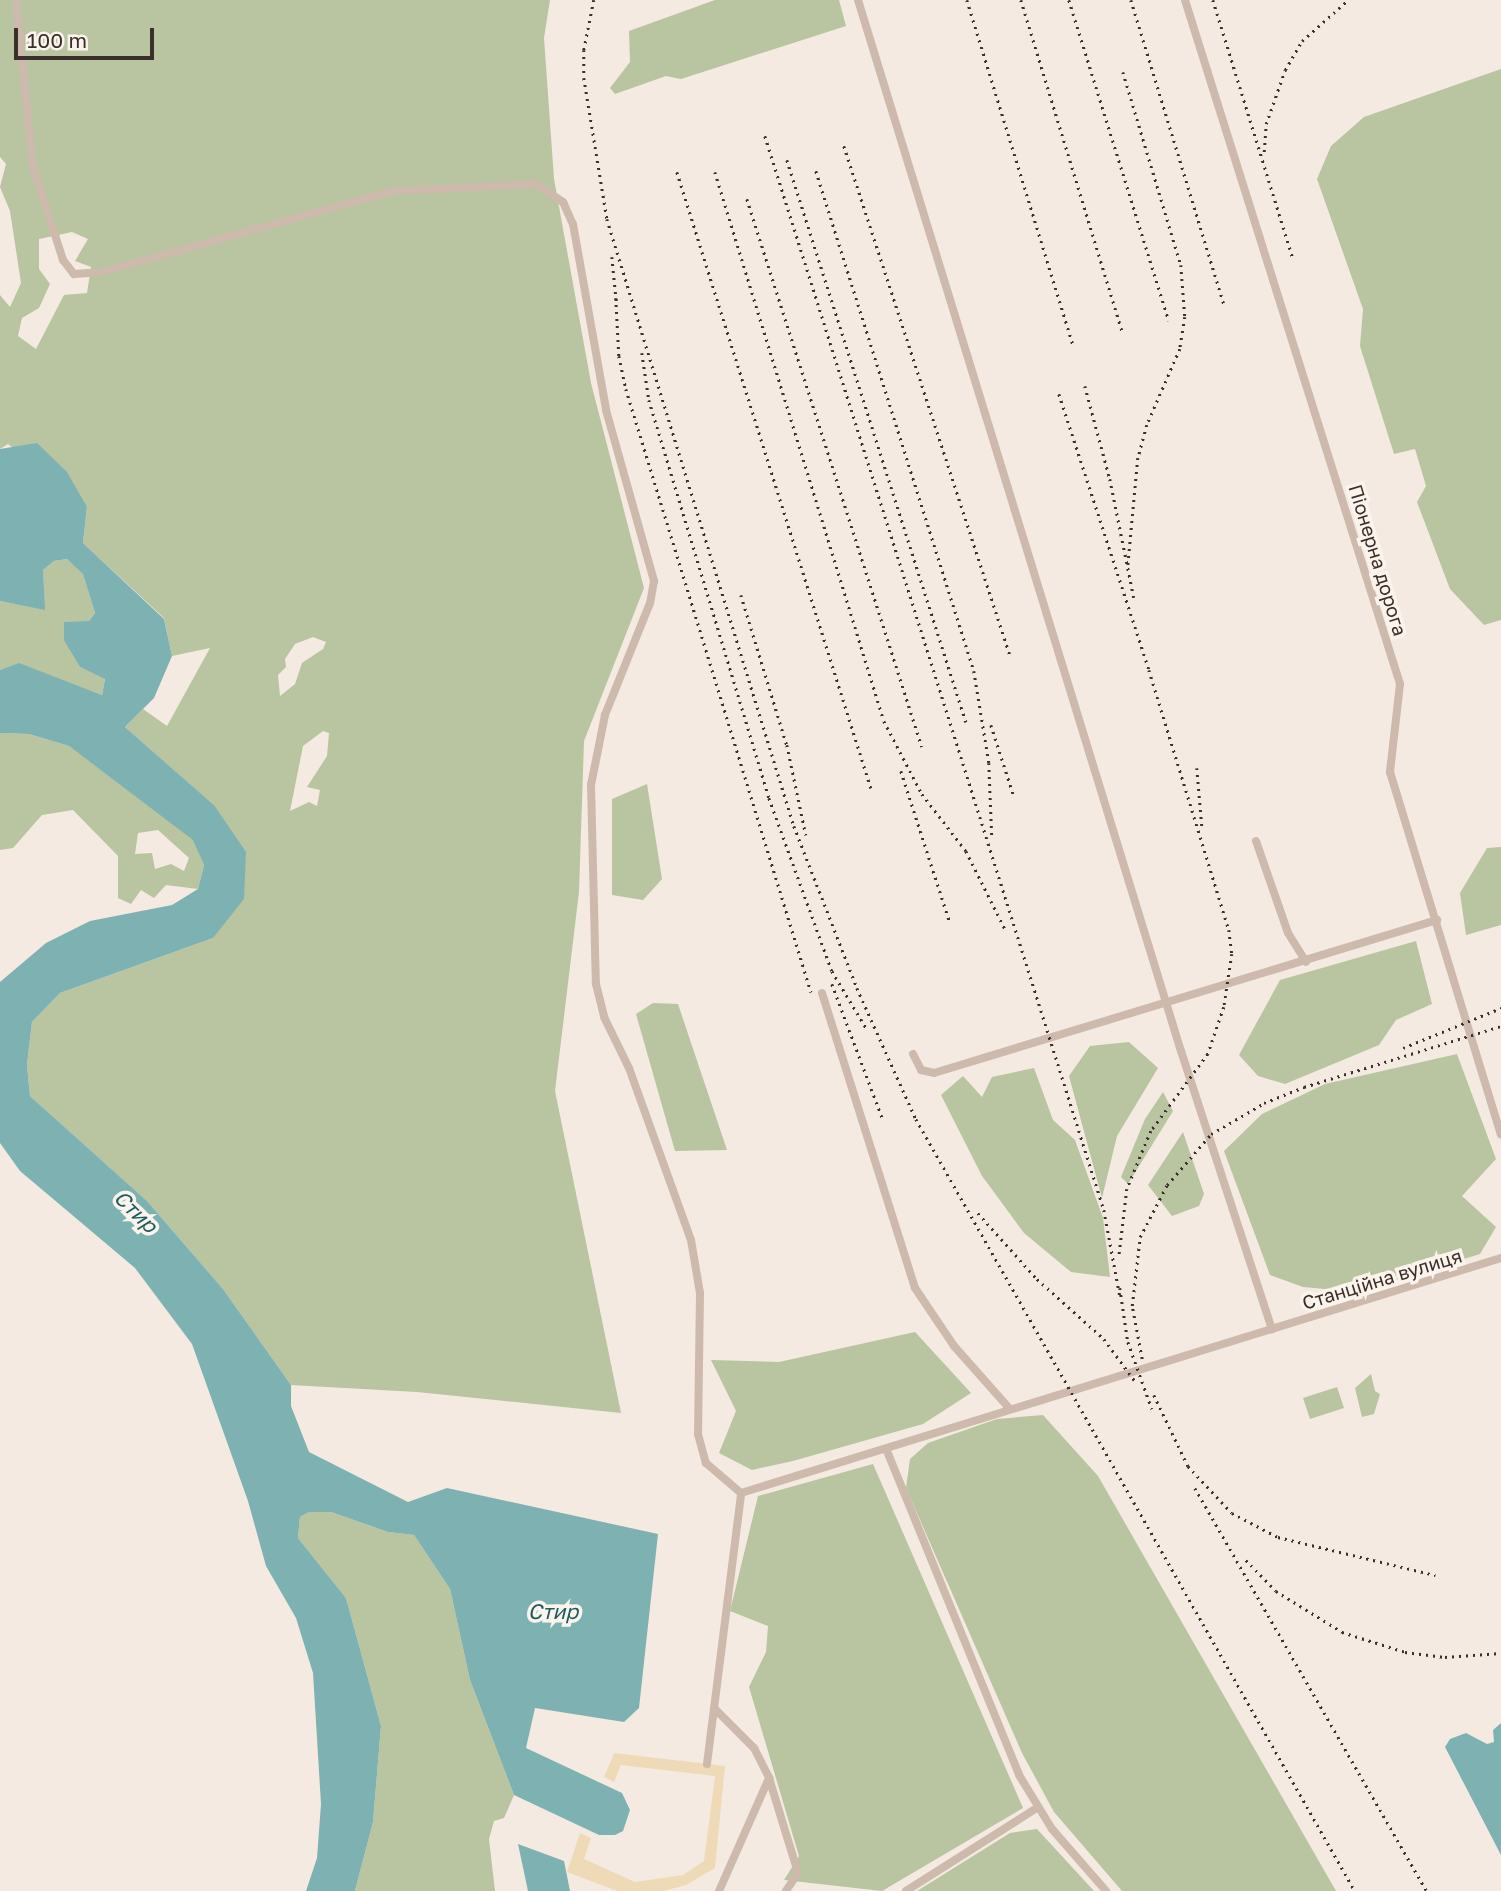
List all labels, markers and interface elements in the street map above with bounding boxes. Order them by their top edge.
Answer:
scale bar [18,14,158,58]
text: 100 m [27,27,87,53]
street label: Піонерна дорога [1344,482,1412,638]
water label: Стир [109,1184,163,1238]
street label: Станційна вулиця [1299,1244,1465,1314]
water label: Стир [528,1598,578,1624]

